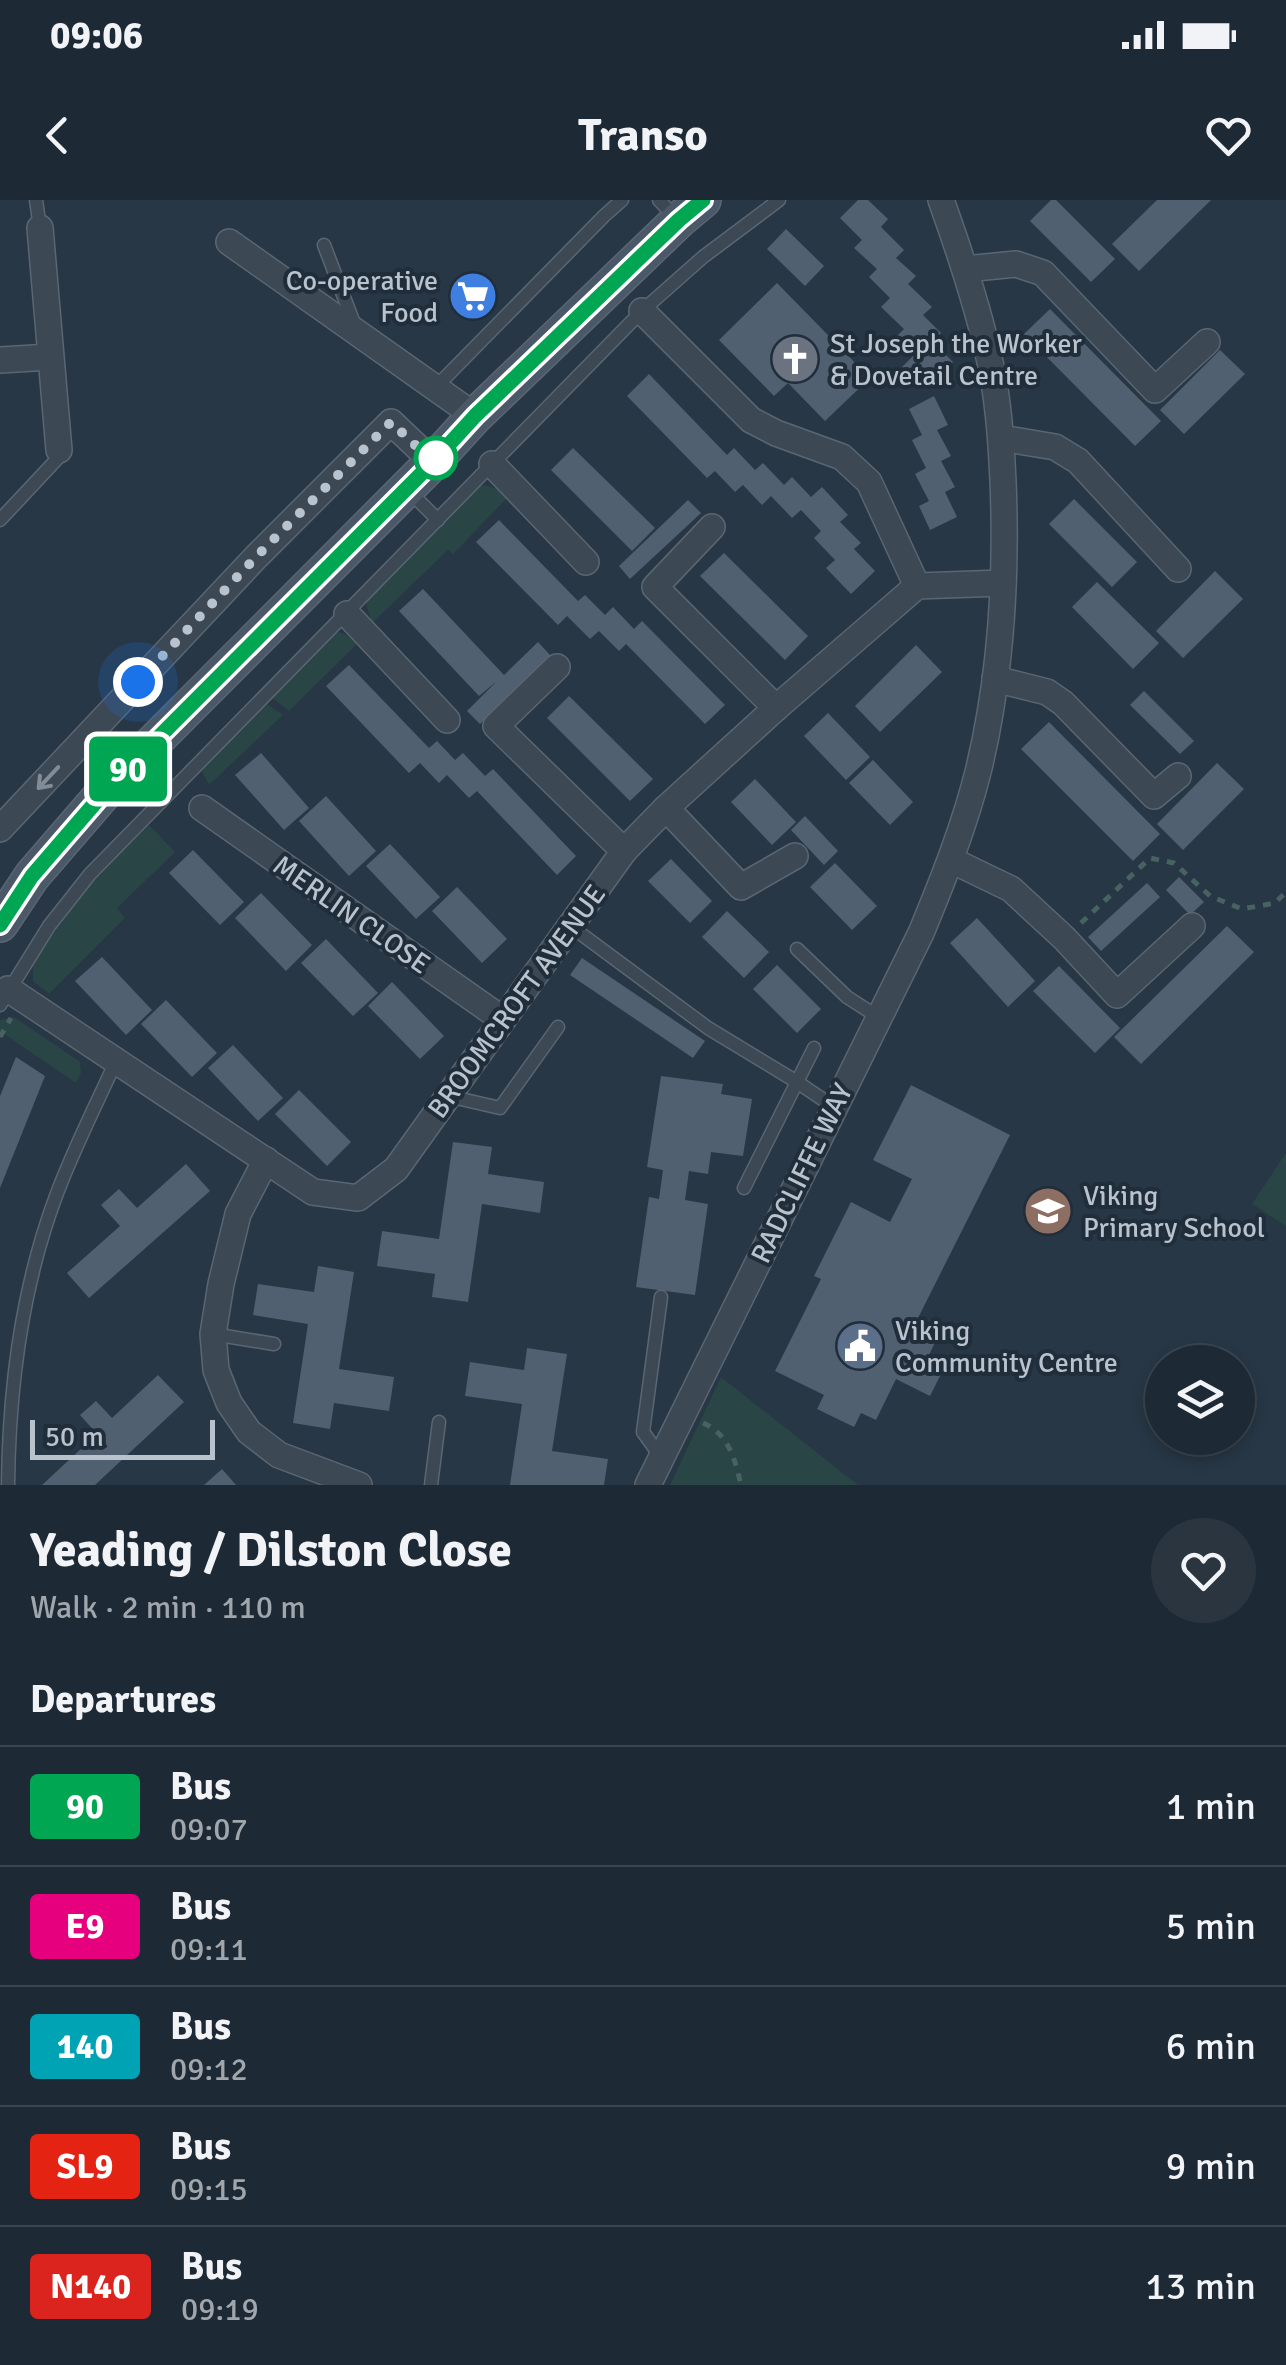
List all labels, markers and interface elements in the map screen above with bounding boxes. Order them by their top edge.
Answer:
text: 09:06 [50,12,143,59]
icon: back [30,108,85,163]
text: Transo [578,108,708,163]
icon: heart [1201,108,1256,163]
place label: Co-operative Food [286,264,438,330]
supermarket icon: Co-operative Food [447,270,499,322]
place label: St Joseph the Worker & Dovetail Centre [830,327,1082,393]
church icon: St Joseph the Worker & Dovetail Centre [769,333,821,385]
unlabelled marker [415,437,457,479]
your location [113,657,163,707]
line badge: 90 [83,736,173,802]
text: 90 [109,748,147,791]
one-way arrow [36,766,60,790]
street label: MERLIN CLOSE [266,848,436,981]
street label: BROOMCROFT AVENUE [421,878,613,1125]
street label: RADCLIFFE WAY [744,1078,860,1269]
place label: Viking Primary School [1083,1179,1265,1245]
school or university icon: Viking Primary School [1022,1185,1074,1237]
place label: Viking Community Centre [895,1314,1118,1380]
public building icon: Viking Community Centre [834,1320,886,1372]
map controls [1145,1345,1255,1455]
button: layers [1145,1345,1255,1455]
scale bar [30,1415,215,1460]
text: 50 m [45,1420,104,1454]
button: heart [1151,1518,1256,1623]
text: Yeading / Dilston Close [30,1521,512,1580]
text: Walk · 2 min · 110 m [30,1588,306,1627]
text: Departures [30,1676,216,1723]
text: Bus [170,1763,231,1810]
text: 1 min [1166,1783,1256,1830]
text: 90 [66,1785,104,1828]
text: 09:07 [170,1810,248,1849]
text: Bus [170,1883,231,1930]
text: 5 min [1166,1903,1256,1950]
text: E9 [66,1905,104,1948]
text: 09:11 [170,1930,248,1969]
text: Bus [170,2003,231,2050]
text: 6 min [1166,2023,1256,2070]
text: 140 [57,2025,113,2068]
text: 09:12 [170,2050,248,2089]
text: Bus [170,2123,231,2170]
text: 9 min [1166,2143,1256,2190]
text: SL9 [57,2145,113,2188]
text: 09:15 [170,2170,248,2209]
text: Bus [181,2243,242,2290]
text: 13 min [1145,2263,1256,2310]
text: N140 [50,2265,131,2308]
text: 09:19 [181,2290,259,2329]

